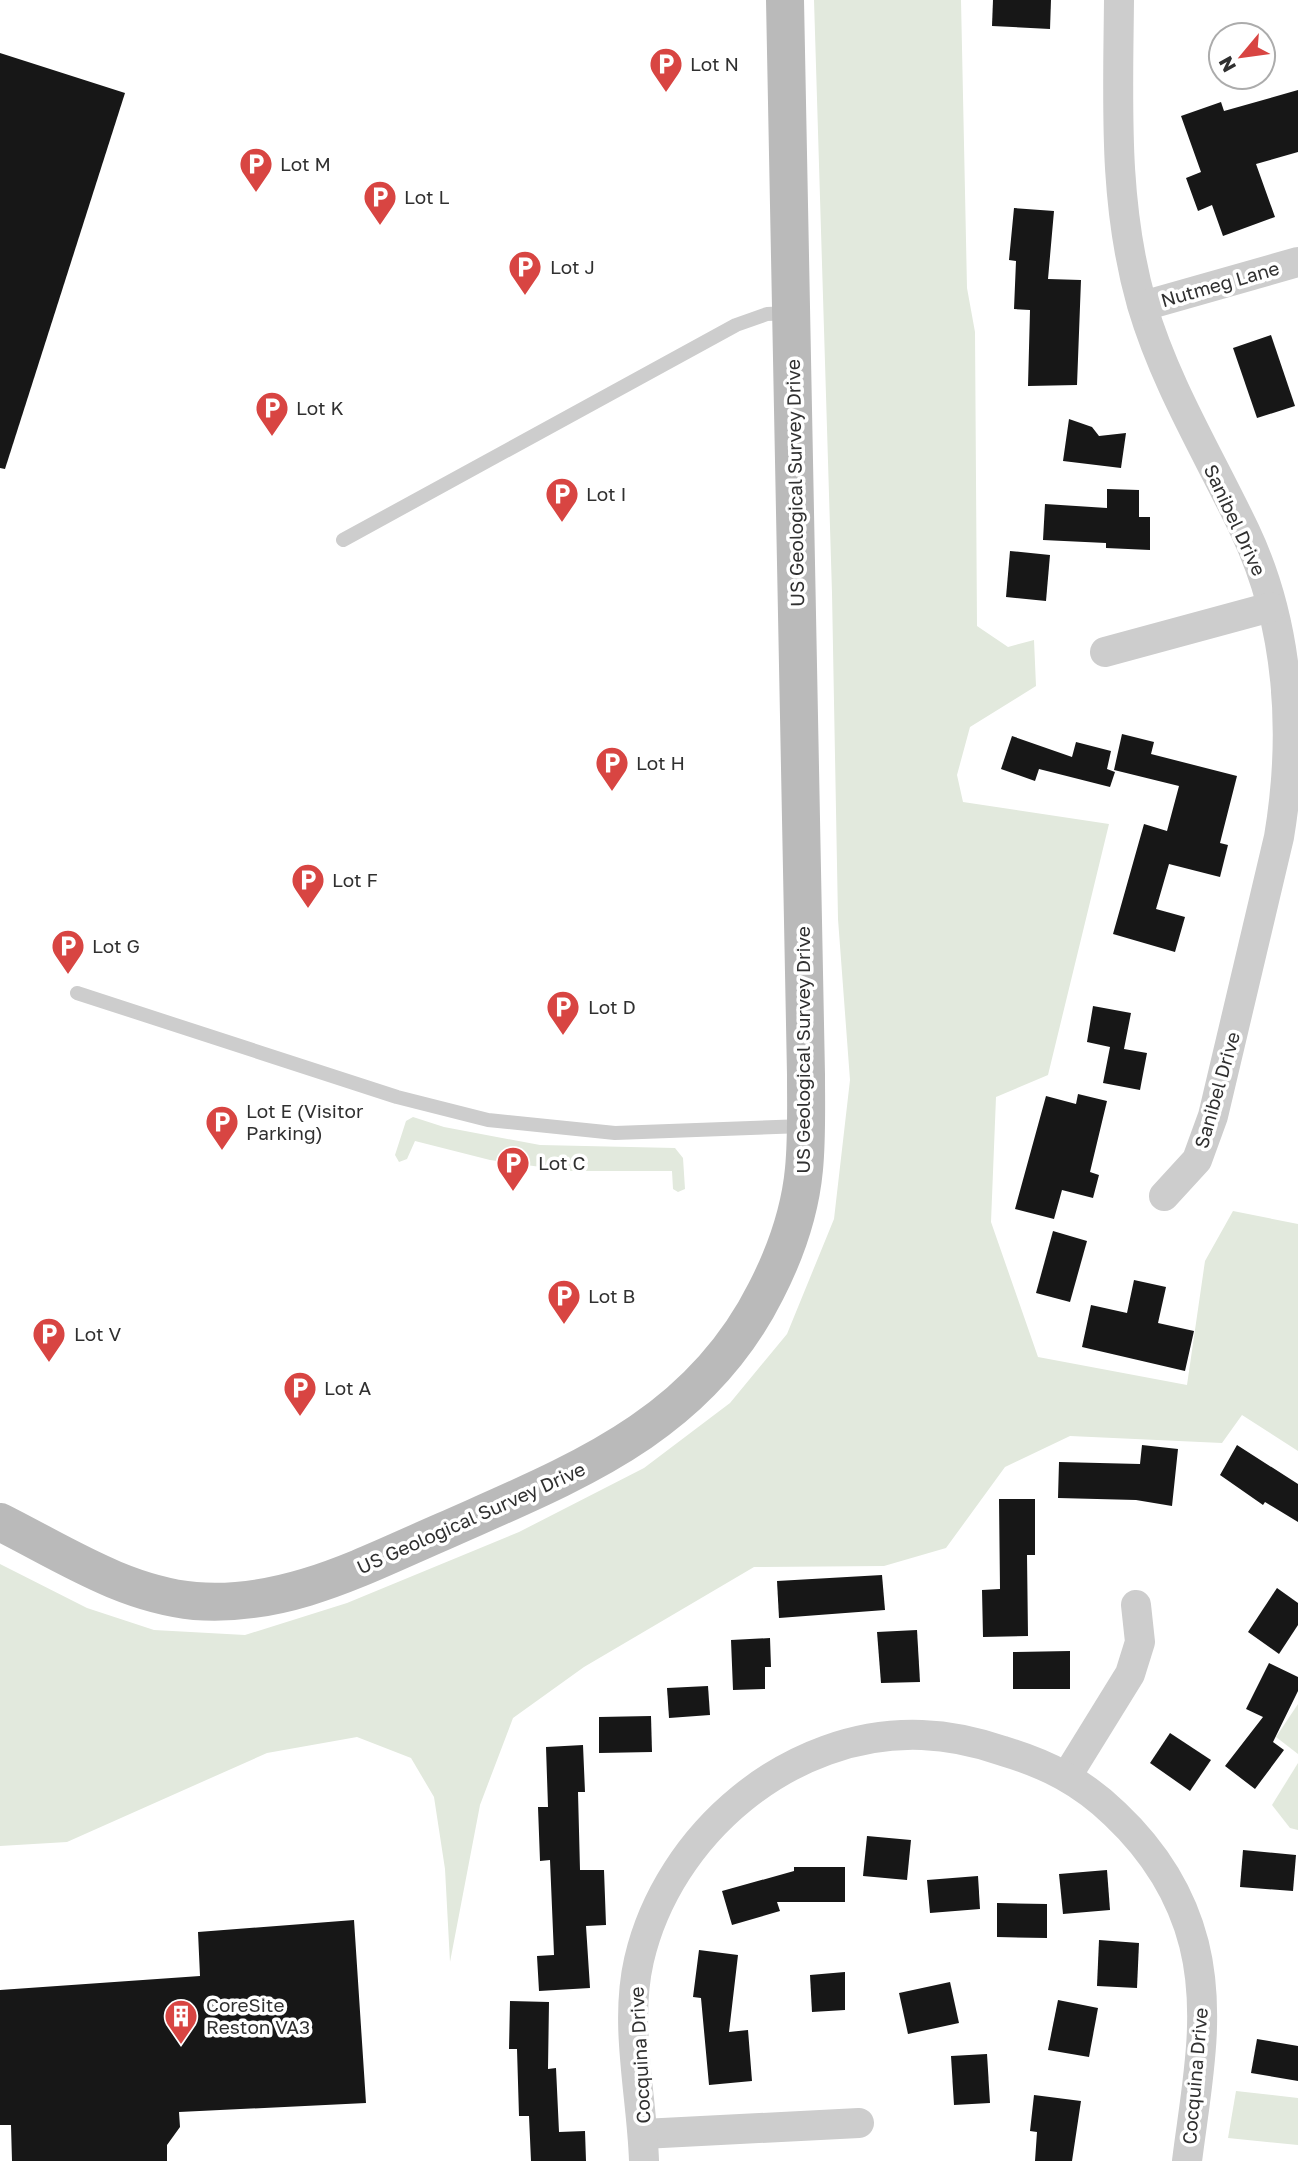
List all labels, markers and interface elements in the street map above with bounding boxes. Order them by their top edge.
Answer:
north arrow [1207,21,1277,91]
parking icon: Lot N [647,45,685,94]
place label: Lot N [690,52,739,75]
text: N [1213,53,1240,76]
parking icon: Lot M [237,145,275,194]
place label: Lot M [280,152,331,175]
parking icon: Lot L [361,178,399,227]
place label: Lot L [404,185,449,208]
parking icon: Lot J [506,248,544,297]
place label: Lot J [550,255,595,278]
street label: Nutmeg Lane [1158,256,1282,311]
street label: US Geological Survey Drive [781,359,808,607]
parking icon: Lot K [253,389,291,438]
place label: Lot K [296,396,344,419]
street label: Sanibel Drive [1200,460,1271,579]
parking icon: Lot I [543,475,581,524]
place label: Lot I [586,482,626,505]
parking icon: Lot H [593,744,631,793]
place label: Lot H [636,751,685,774]
parking icon: Lot F [289,861,327,910]
place label: Lot F [332,868,378,891]
street label: US Geological Survey Drive [791,926,814,1174]
parking icon: Lot G [49,927,87,976]
place label: Lot G [92,934,140,957]
parking icon: Lot D [544,988,582,1037]
place label: Lot D [588,995,636,1018]
street label: Sanibel Drive [1189,1029,1244,1151]
place label: Lot E (Visitor Parking) [246,1099,364,1144]
parking icon: Lot E (Visitor Parking) [203,1103,241,1152]
parking icon: Lot C [494,1144,532,1193]
place label: Lot C [538,1151,585,1174]
parking icon: Lot B [545,1277,583,1326]
place label: Lot B [588,1284,635,1307]
parking icon: Lot V [30,1315,68,1364]
place label: Lot V [74,1322,121,1345]
parking icon: Lot A [281,1369,319,1418]
place label: Lot A [324,1376,371,1399]
street label: US Geological Survey Drive [353,1457,589,1578]
street label: Cocquina Drive [624,1986,655,2124]
place label: CoreSite Reston VA3 [206,1993,310,2038]
building icon: CoreSite Reston VA3 [162,1997,200,2046]
street label: Cocquina Drive [1177,2007,1212,2145]

